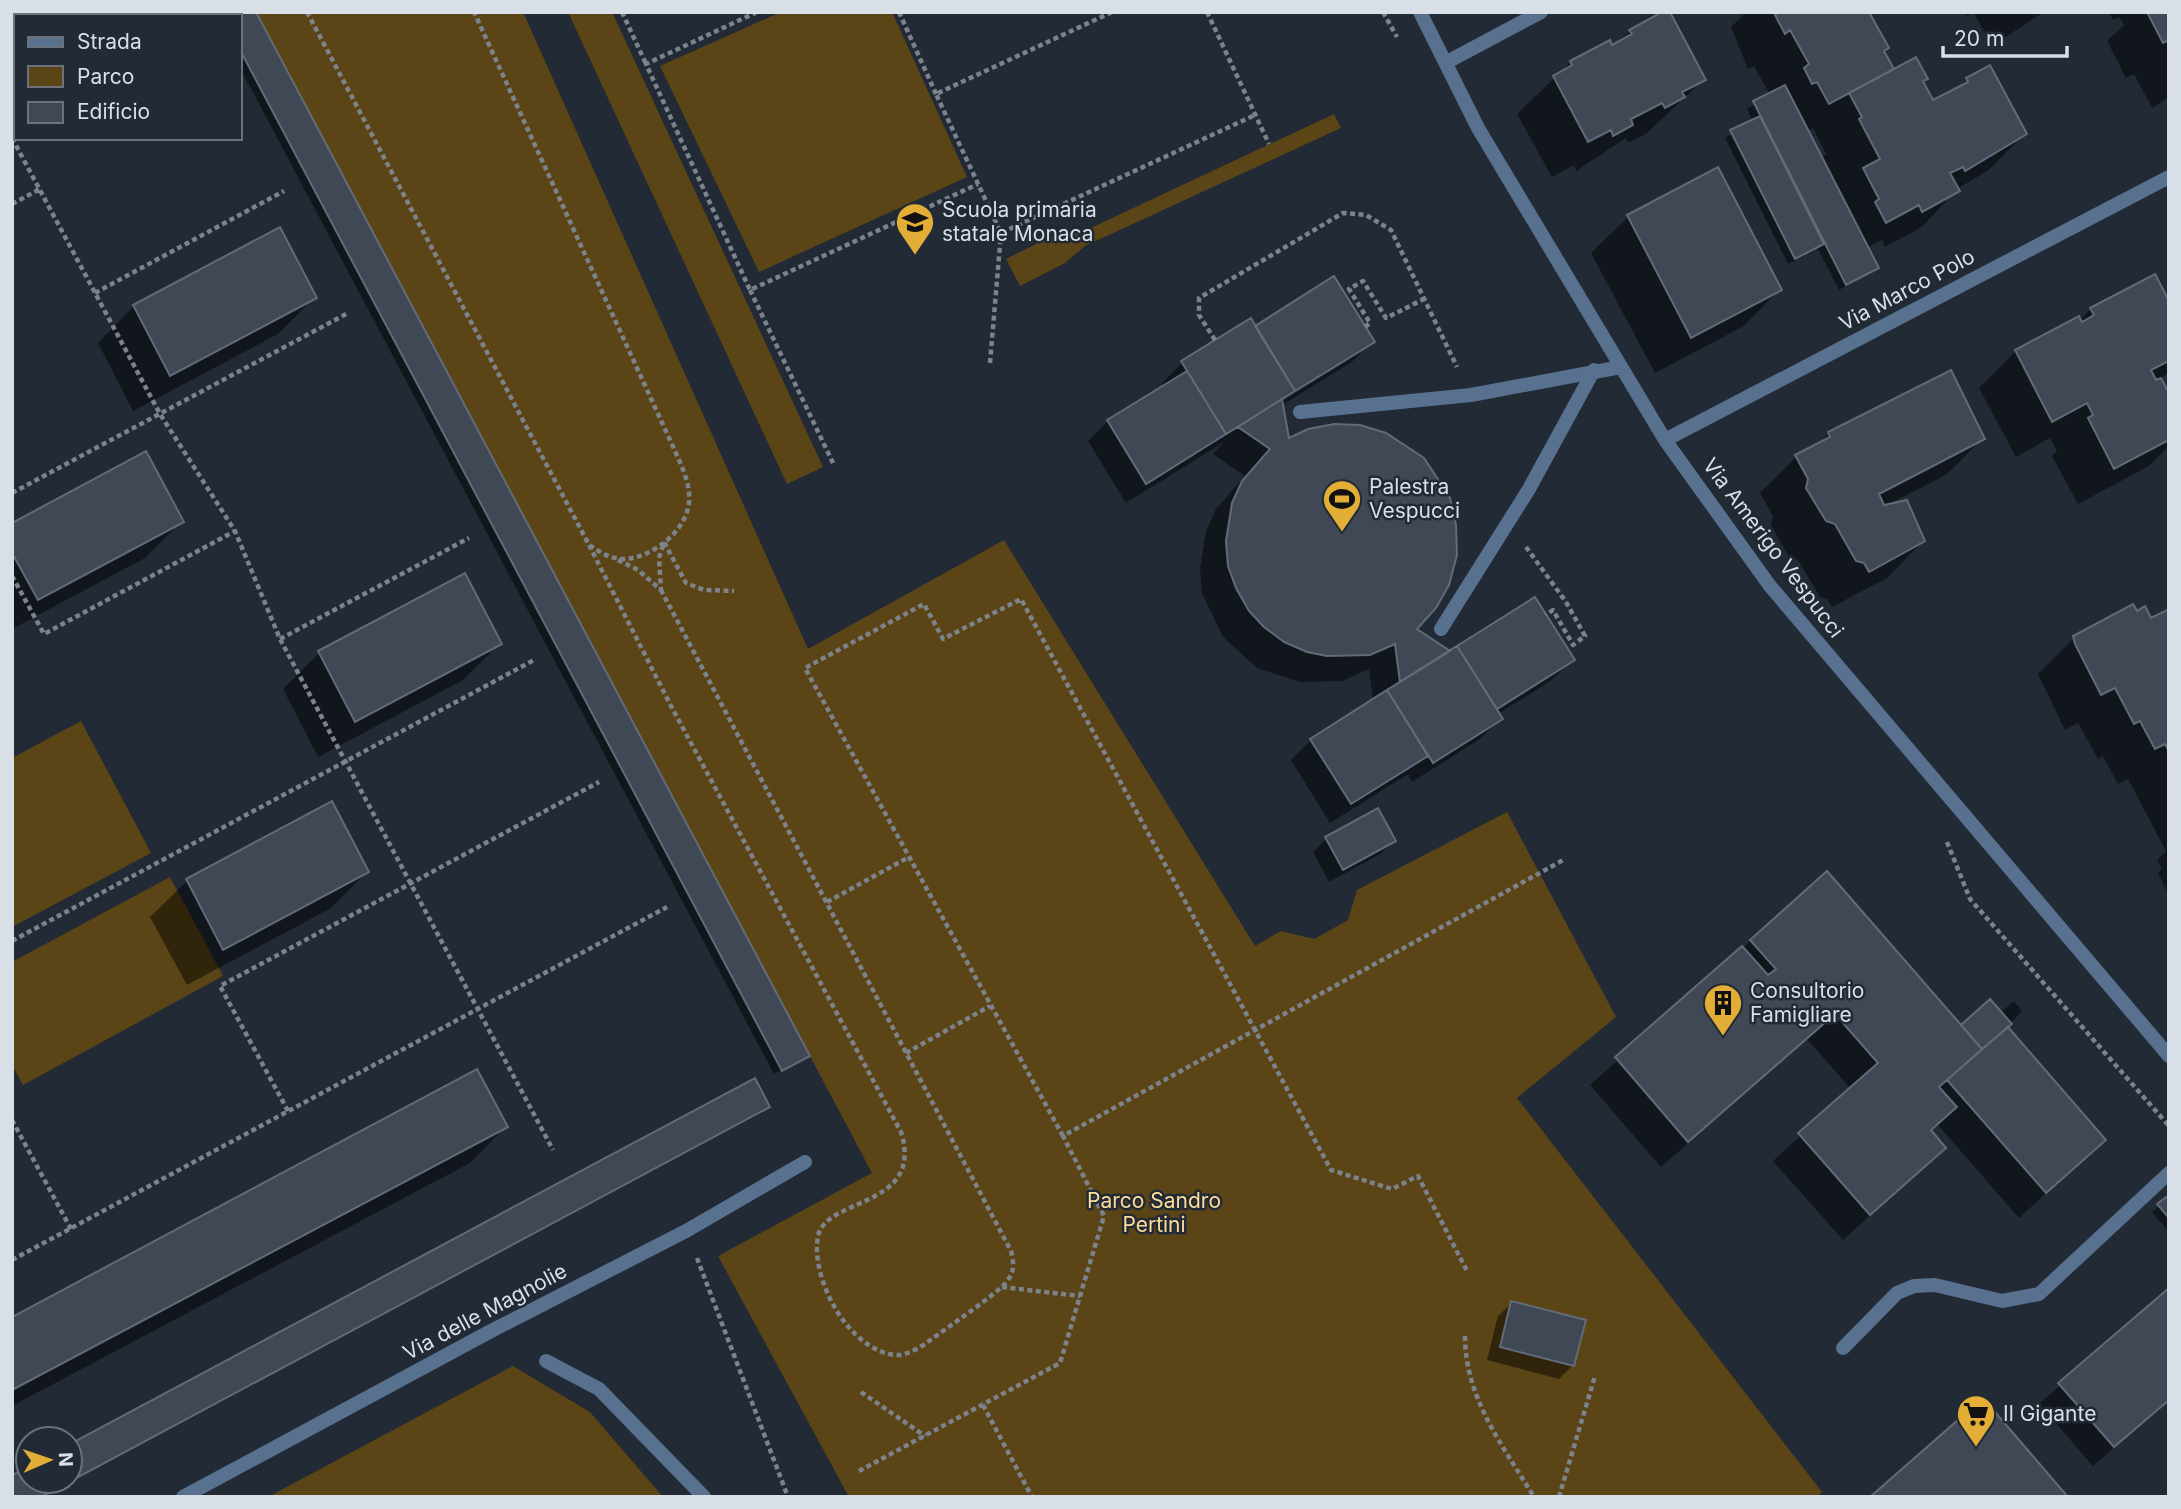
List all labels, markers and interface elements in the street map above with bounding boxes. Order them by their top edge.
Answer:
legend [14,14,242,140]
scale bar [1943,14,2067,58]
text: 20 m [1954,26,2004,51]
text: Strada [77,29,142,54]
text: Parco [77,64,134,89]
text: Edificio [77,99,150,124]
place label: Scuola primaria statale Monaca [942,197,1097,246]
school or university icon: Scuola primaria statale Monaca [894,201,936,256]
street label: Via Marco Polo [1835,243,1979,336]
street label: Via Amerigo Vespucci [1698,453,1849,642]
place label: Palestra Vespucci [1369,474,1460,523]
sports icon: Palestra Vespucci [1321,478,1363,533]
place label: Consultorio Famigliare [1750,978,1864,1027]
building icon: Consultorio Famigliare [1702,982,1744,1037]
park label: Parco Sandro Pertini [1087,1188,1221,1237]
street label: Via delle Magnolie [399,1258,571,1365]
supermarket icon: Il Gigante [1955,1393,1997,1448]
place label: Il Gigante [2003,1401,2096,1426]
north arrow [14,1425,84,1495]
text: N [54,1452,77,1467]

